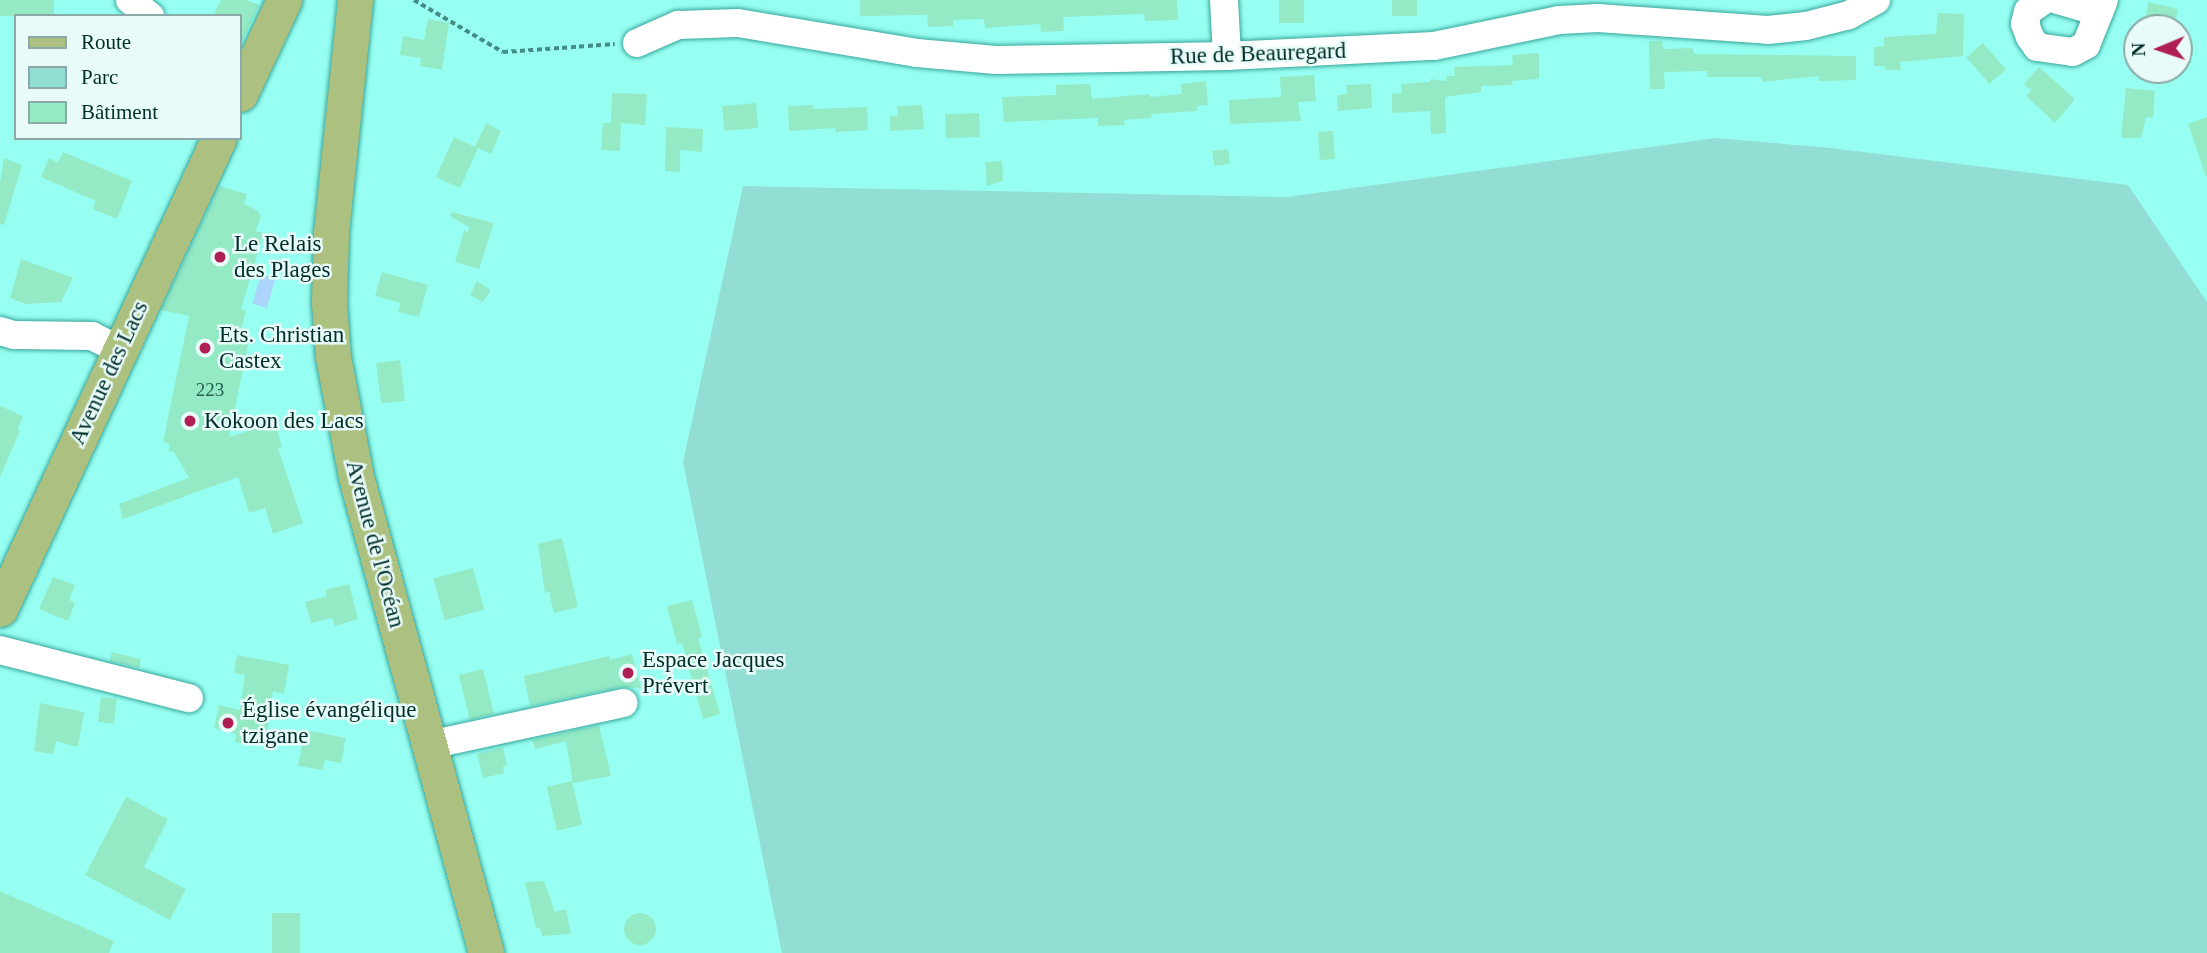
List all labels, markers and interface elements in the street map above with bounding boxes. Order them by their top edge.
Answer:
legend [14,14,242,140]
north arrow [2123,14,2193,84]
text: Route [81,30,131,54]
street label: Rue de Beauregard [1169,37,1347,71]
text: N [2128,42,2149,57]
text: Parc [81,65,118,89]
text: Bâtiment [81,100,158,124]
place label: Le Relais des Plages [234,230,330,284]
marker: Le Relais des Plages [212,249,228,265]
street label: Avenue des Lacs [64,297,154,449]
place label: Ets. Christian Castex [219,321,344,375]
marker: Ets. Christian Castex [197,340,213,356]
house number: 223 [196,379,224,401]
place label: Kokoon des Lacs [204,407,364,435]
marker: Kokoon des Lacs [182,413,198,429]
street label: Avenue de l'Océan [339,457,411,631]
place label: Espace Jacques Prévert [642,646,784,700]
marker: Espace Jacques Prévert [620,665,636,681]
place label: Église évangélique tzigane [242,696,416,750]
marker: Église évangélique tzigane [220,715,236,731]

